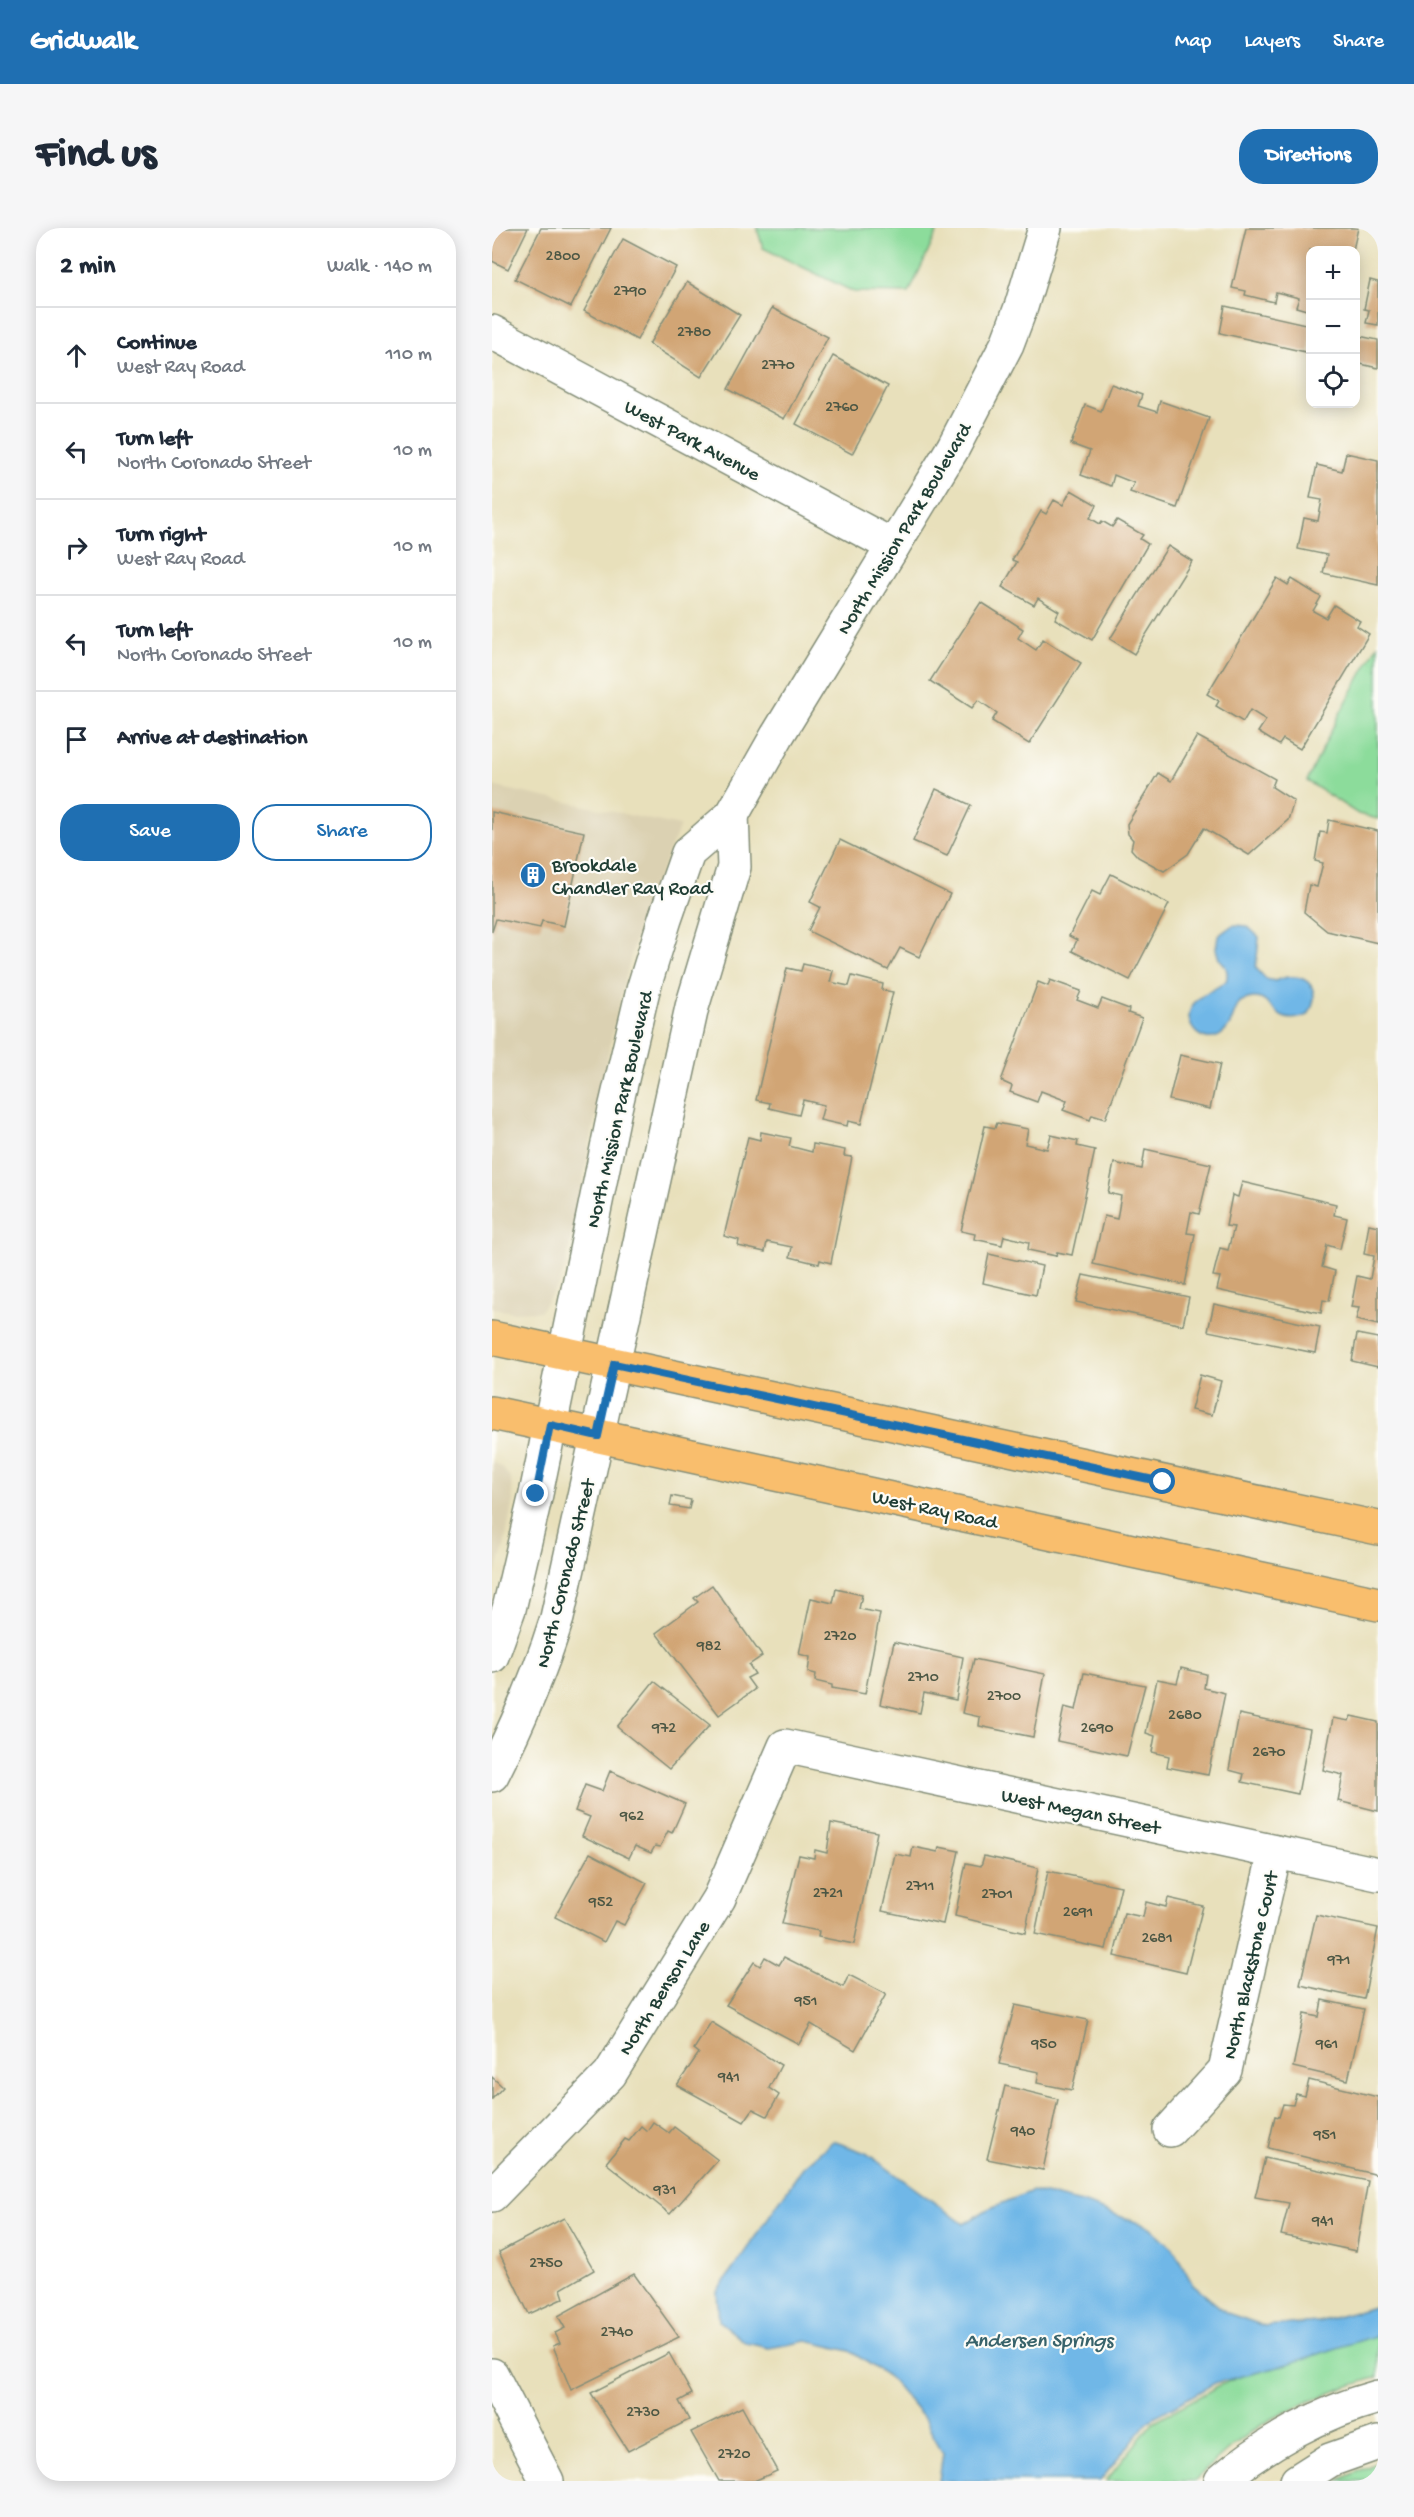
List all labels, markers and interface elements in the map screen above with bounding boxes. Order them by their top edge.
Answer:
text: Gridwalk [30,26,136,59]
text: Map [1175,30,1211,55]
text: Layers [1244,30,1300,55]
text: Share [1333,30,1384,55]
button: Directions [1239,129,1378,184]
text: Find us [36,132,156,181]
map controls [1306,246,1360,408]
button: + [1306,246,1360,300]
house number: 2800 [546,248,580,267]
text: 2 min [60,252,115,283]
text: Walk · 140 m [327,256,432,279]
house number: 2790 [613,283,647,302]
button: − [1306,300,1360,354]
house number: 2780 [677,324,711,343]
text: Continue [117,331,197,357]
icon: ahead [60,339,93,372]
text: 110 m [386,344,432,367]
button: locate [1306,354,1360,408]
text: West Ray Road [117,357,244,380]
house number: 2770 [761,357,795,376]
street label: West Park Avenue [619,397,764,488]
house number: 2760 [825,399,859,418]
street label: North Mission Park Boulevard [834,418,979,640]
text: Turn left [117,427,191,453]
icon: left [60,435,93,468]
text: 10 m [394,440,432,463]
text: North Coronado Street [117,453,311,476]
text: Turn right [117,523,205,549]
icon: right [60,531,93,564]
text: 10 m [394,536,432,559]
text: West Ray Road [117,549,244,572]
text: Turn left [117,619,191,645]
icon: left [60,627,93,660]
text: 10 m [394,632,432,655]
text: North Coronado Street [117,645,311,668]
icon: arrive [60,723,93,756]
text: Arrive at destination [117,726,307,752]
button: Save [60,804,240,861]
button: Share [252,804,432,861]
place label: Brookdale Chandler Ray Road [551,856,715,902]
building icon: Brookdale Chandler Ray Road [518,860,548,890]
street label: North Mission Park Boulevard [583,987,660,1230]
route start [1149,1468,1175,1494]
street label: North Coronado Street [533,1475,602,1671]
route end [522,1480,548,1506]
street label: West Ray Road [870,1487,1001,1536]
house number: 2720 [823,1628,857,1647]
house number: 982 [696,1638,721,1657]
house number: 2710 [907,1669,939,1688]
house number: 2700 [987,1688,1021,1707]
house number: 2680 [1168,1707,1202,1726]
house number: 972 [651,1720,676,1739]
house number: 2690 [1080,1720,1114,1739]
house number: 2670 [1252,1744,1286,1763]
street label: West Megan Street [999,1785,1164,1842]
house number: 962 [619,1808,644,1827]
street label: North Blackstone Court [1220,1868,1286,2062]
house number: 2711 [905,1878,935,1897]
house number: 2721 [813,1885,843,1904]
house number: 2701 [981,1886,1013,1905]
house number: 952 [588,1894,613,1913]
house number: 2691 [1063,1904,1093,1923]
street label: North Benson Lane [615,1917,717,2060]
house number: 2681 [1141,1930,1173,1949]
house number: 971 [1327,1952,1350,1971]
house number: 951 [794,1993,817,2012]
house number: 950 [1030,2036,1057,2055]
house number: 961 [1315,2036,1338,2055]
house number: 941 [717,2069,740,2088]
house number: 940 [1010,2123,1035,2142]
house number: 951 [1313,2127,1336,2146]
house number: 931 [653,2182,676,2201]
house number: 941 [1311,2213,1334,2232]
house number: 2750 [529,2255,563,2274]
house number: 2740 [601,2324,633,2343]
water label: Andersen Springs [965,2330,1115,2355]
house number: 2730 [626,2404,660,2423]
house number: 2720 [717,2446,751,2465]

